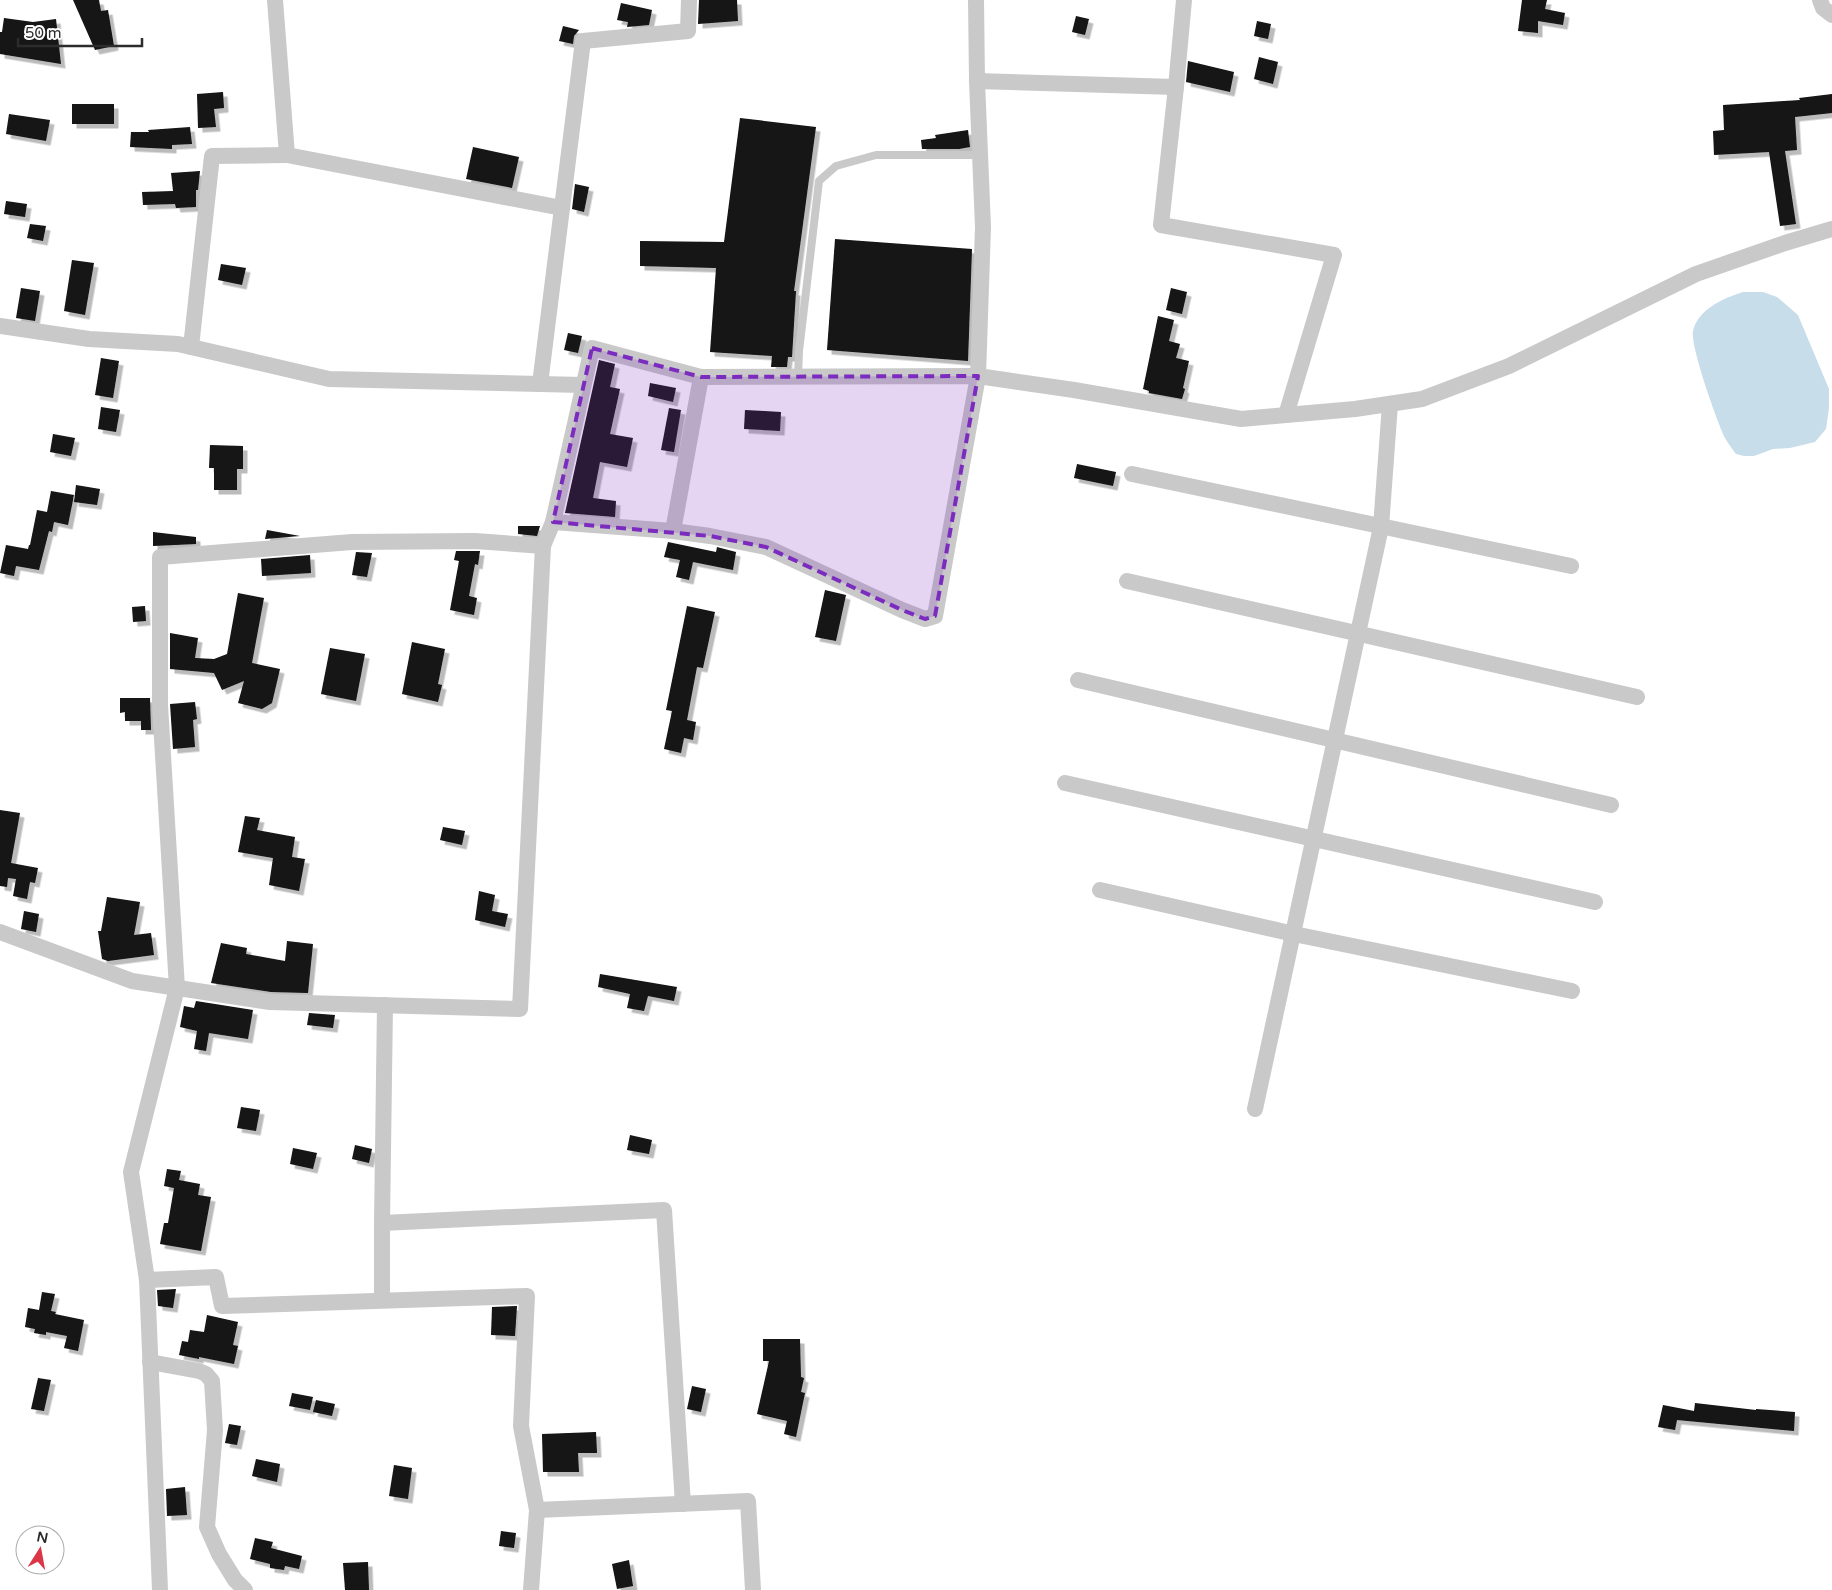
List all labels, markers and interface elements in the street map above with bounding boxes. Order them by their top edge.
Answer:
scale bar [18,15,141,47]
text: 50 m [25,24,62,42]
north arrow [15,1525,65,1575]
text: N [35,1528,50,1547]

